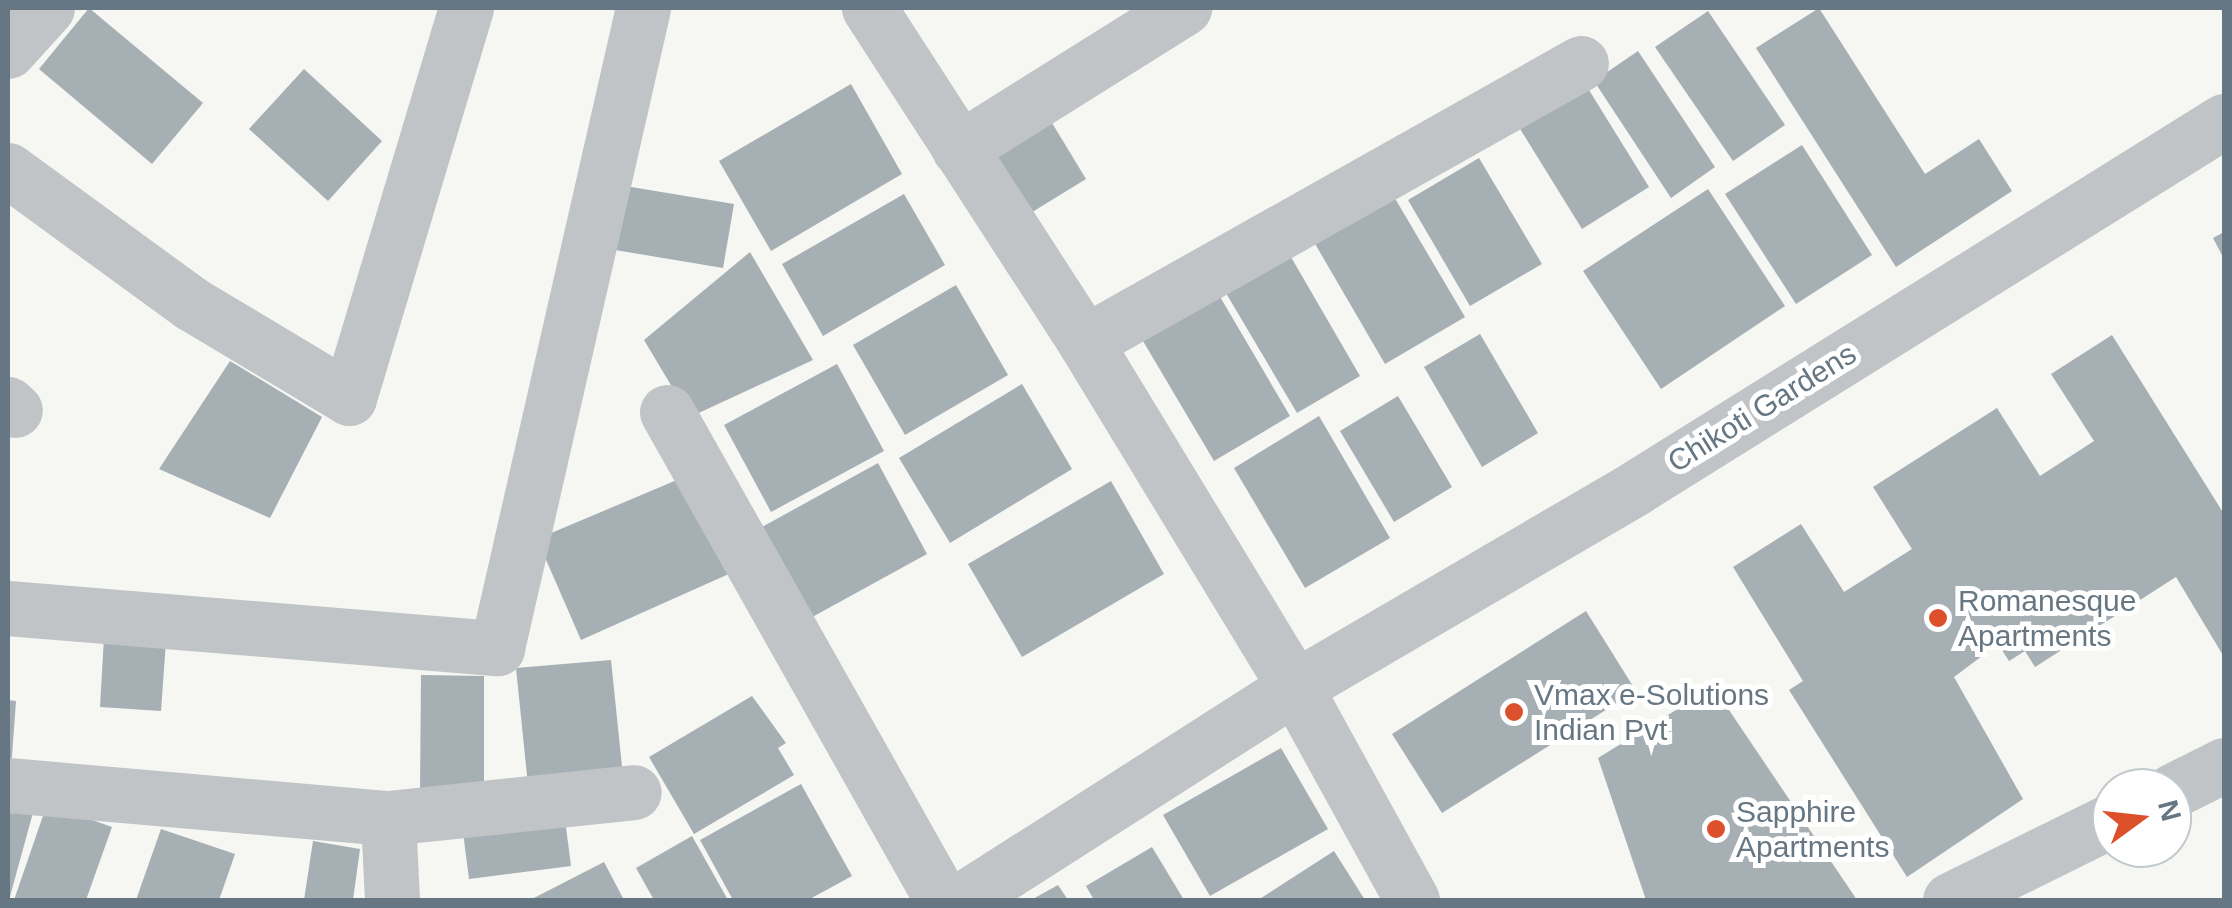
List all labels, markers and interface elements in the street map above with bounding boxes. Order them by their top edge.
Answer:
street label: Chikoti Gardens [1661,336,1863,480]
place label: Romanesque Apartments [1958,583,2136,654]
marker: Romanesque Apartments [1927,607,1949,629]
place label: Vmax e-Solutions Indian Pvt [1534,677,1769,748]
marker: Vmax e-Solutions Indian Pvt [1503,701,1525,723]
north arrow [2092,768,2192,868]
place label: Sapphire Apartments [1736,794,1889,864]
text: N [2152,797,2187,824]
marker: Sapphire Apartments [1705,818,1727,840]

